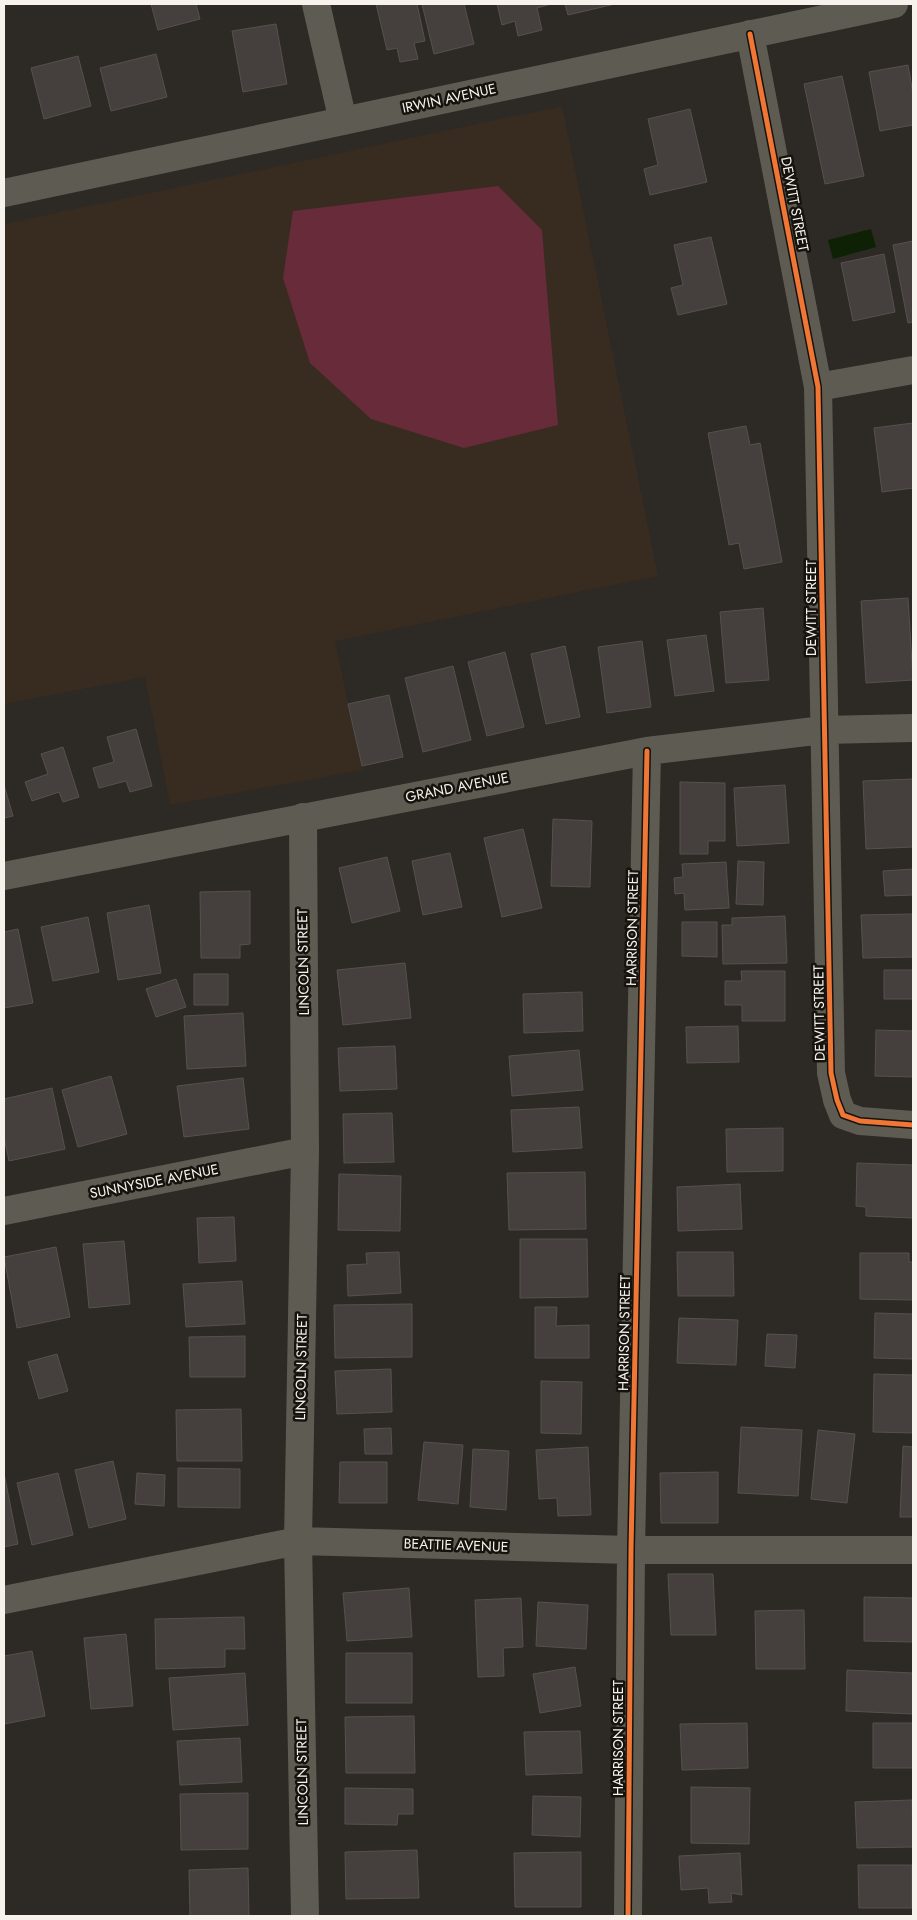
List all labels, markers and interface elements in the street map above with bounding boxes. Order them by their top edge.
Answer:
street label: IRWIN AVENUE [400,78,498,118]
street label: DEWITT STREET [776,155,814,254]
street label: DEWITT STREET [801,559,821,656]
street label: GRAND AVENUE [404,767,510,807]
street label: HARRISON STREET [621,869,643,986]
street label: LINCOLN STREET [292,908,314,1015]
street label: DEWITT STREET [808,964,830,1061]
street label: SUNNYSIDE AVENUE [88,1159,220,1203]
street label: HARRISON STREET [613,1274,635,1391]
street label: LINCOLN STREET [290,1313,312,1420]
street label: BEATTIE AVENUE [403,1533,509,1557]
street label: HARRISON STREET [608,1679,628,1796]
street label: LINCOLN STREET [291,1718,313,1825]

